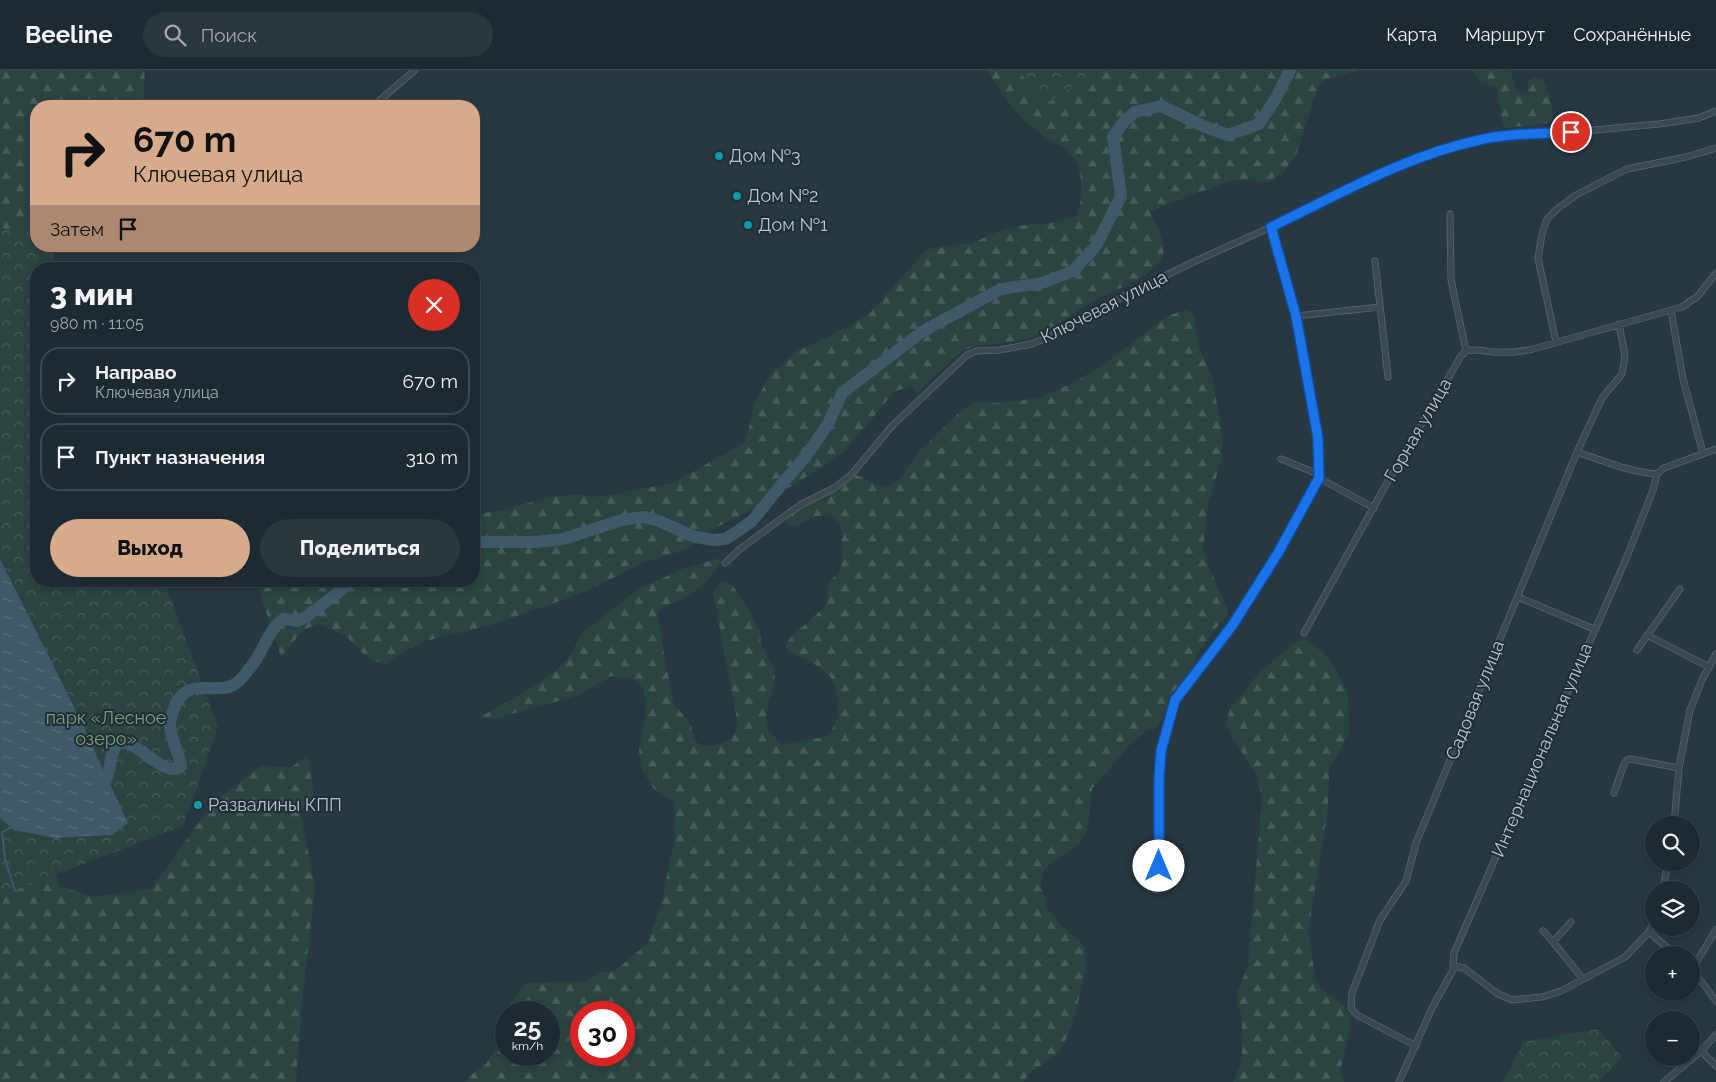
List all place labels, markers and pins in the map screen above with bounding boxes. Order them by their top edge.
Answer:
pin [1550,111,1592,153]
place label: Дом №3 [729,145,801,166]
marker: Дом №3 [713,150,725,162]
place label: Дом №2 [747,185,818,206]
marker: Дом №2 [731,190,743,202]
place label: Дом №1 [758,214,828,235]
marker: Дом №1 [742,219,754,231]
place label: Развалины КПП [208,794,342,815]
marker: Развалины КПП [192,799,204,811]

